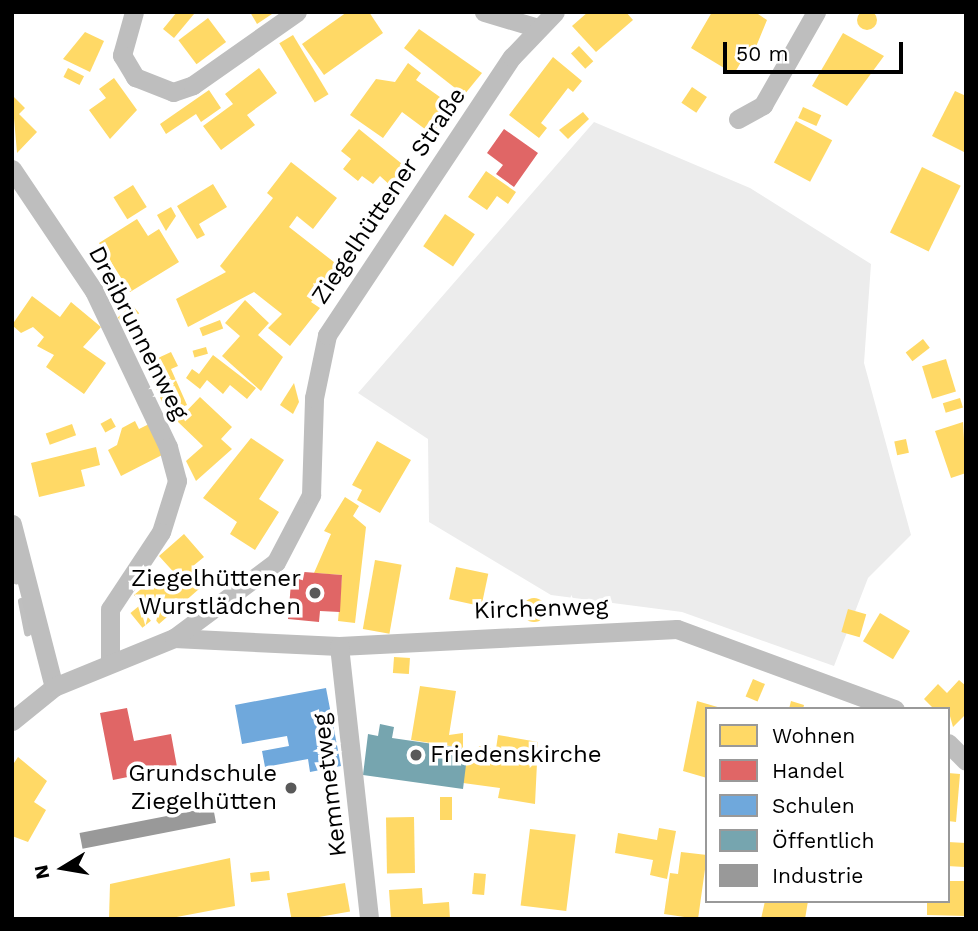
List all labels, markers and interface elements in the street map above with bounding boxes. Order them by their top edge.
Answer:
scale bar [726,28,906,72]
text: 50 m [736,41,788,66]
street label: Ziegelhüttener Straße [306,82,472,310]
street label: Dreibrunnenweg [82,241,194,425]
place label: Ziegelhüttener Wurstlädchen [131,565,301,621]
marker: Ziegelhüttener Wurstlädchen [307,585,323,601]
street label: Kirchenweg [473,592,609,626]
legend [705,707,950,903]
street label: Kemmetweg [307,712,353,858]
text: Wohnen [772,723,855,748]
place label: Friedenskirche [430,741,602,769]
marker: Friedenskirche [408,747,424,763]
text: Handel [772,758,844,783]
place label: Grundschule Ziegelhütten [128,760,277,816]
marker: Grundschule Ziegelhütten [283,780,299,796]
text: Schulen [772,793,855,818]
text: Öffentlich [772,828,874,853]
north arrow [28,833,98,903]
text: N [29,863,55,881]
text: Industrie [772,863,863,888]

